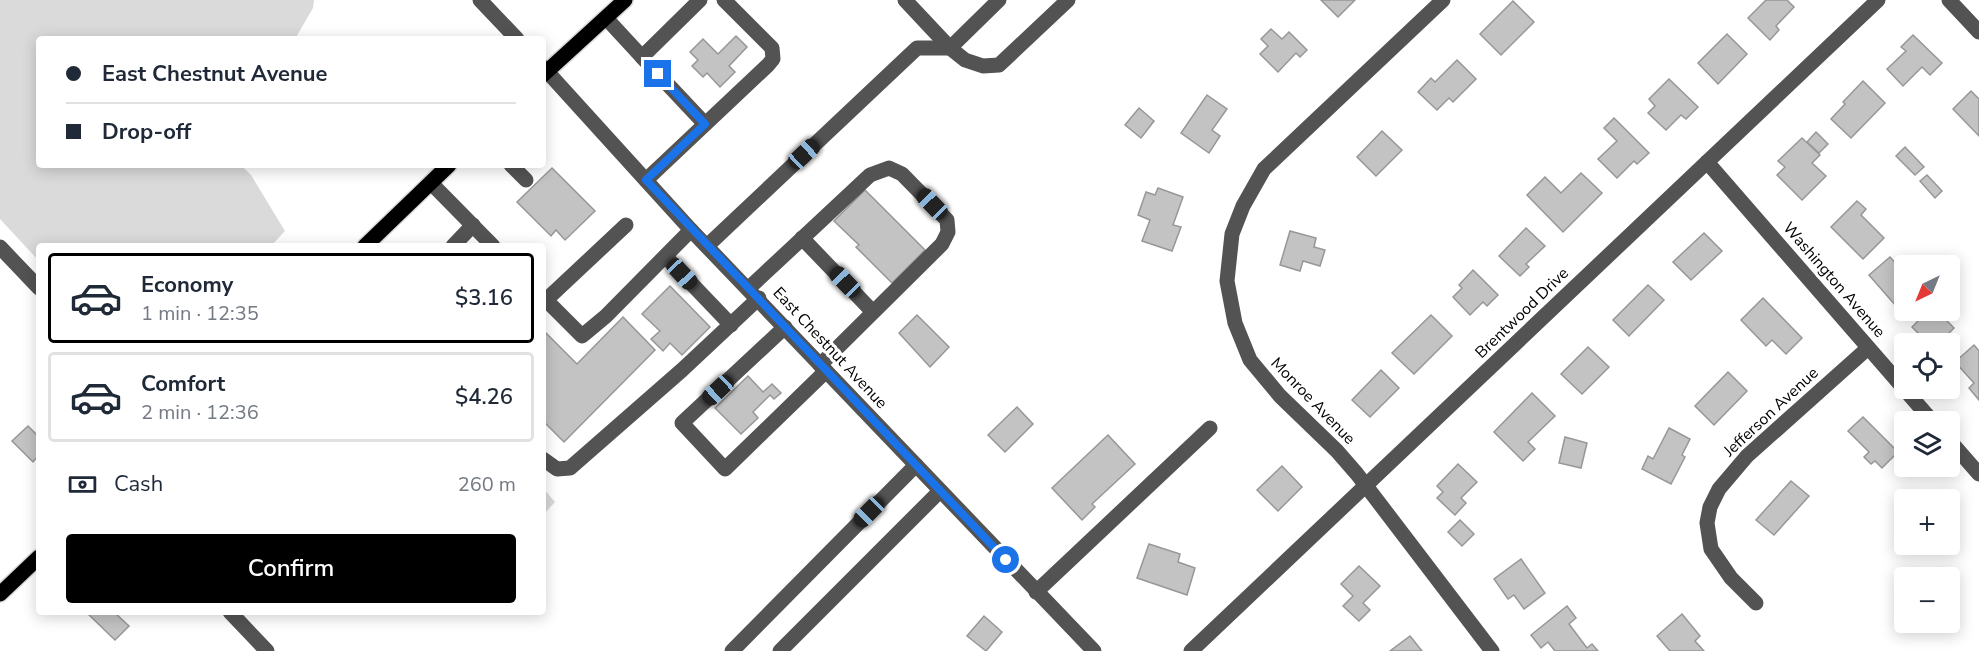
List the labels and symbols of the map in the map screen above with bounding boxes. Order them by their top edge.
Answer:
route end [644,60,671,87]
car [785,135,823,173]
car [913,185,951,223]
street label: Washington Avenue [1778,218,1890,342]
car [663,255,701,293]
north arrow [1894,255,1960,321]
car [826,263,864,301]
street label: Brentwood Drive [1470,263,1574,363]
street label: East Chestnut Avenue [768,282,892,414]
street label: Monroe Avenue [1266,353,1360,449]
street label: Jefferson Avenue [1718,362,1823,462]
car [699,371,737,409]
car [850,493,888,531]
route start [992,546,1019,573]

